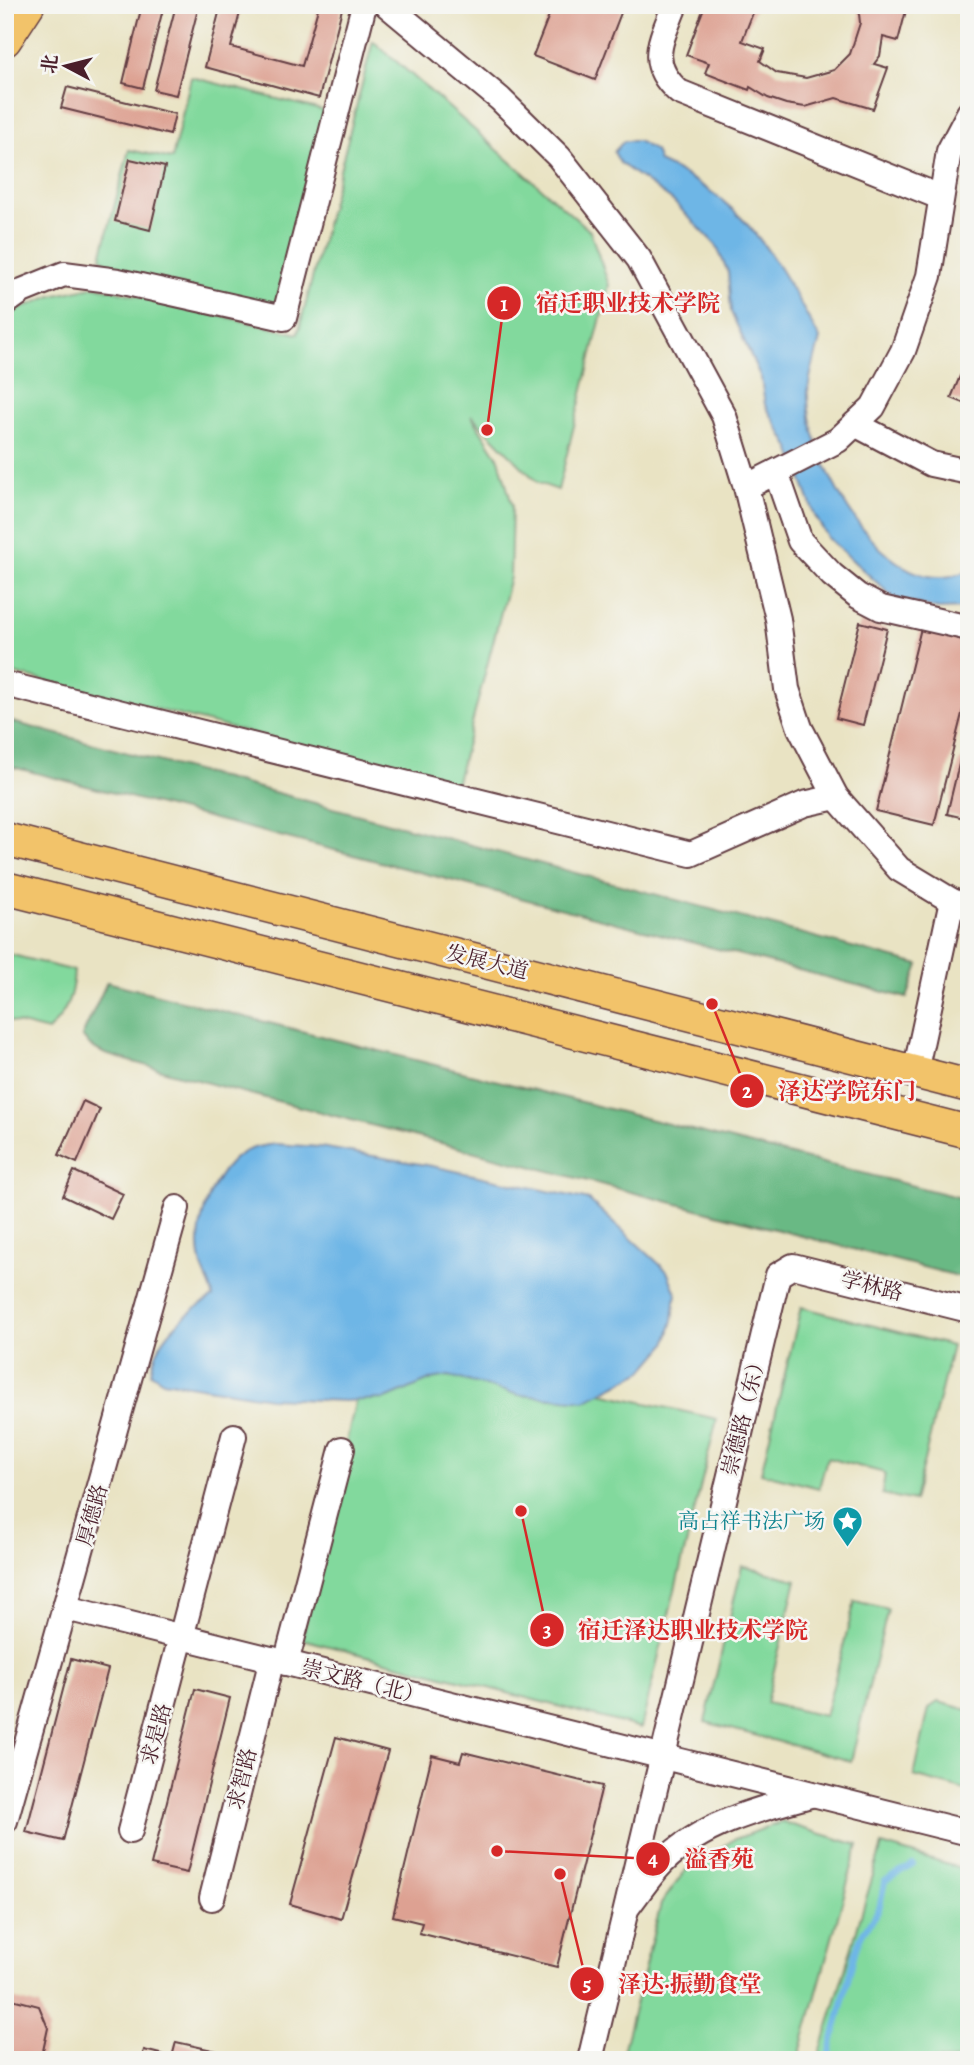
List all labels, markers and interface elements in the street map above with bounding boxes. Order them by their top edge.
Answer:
north arrow [32,32,102,102]
text: 北 [36,53,64,75]
callout: 宿迁职业技术学院 [487,281,734,325]
text: 宿迁职业技术学院 [536,288,720,319]
text: 1 [500,290,508,318]
street label: 发展大道 [443,938,531,986]
callout: 泽达学院东门 [729,1069,930,1113]
text: 泽达学院东门 [778,1076,916,1107]
text: 2 [742,1077,752,1105]
street label: 学林路 [838,1265,906,1307]
street label: 崇德路（东） [715,1349,773,1479]
street label: 厚德路 [70,1481,114,1549]
place icon: 高占祥书法广场 [831,1504,865,1548]
place label: 高占祥书法广场 [678,1507,825,1535]
callout: 宿迁泽达职业技术学院 [529,1608,822,1652]
text: 宿迁泽达职业技术学院 [578,1615,808,1646]
text: 3 [542,1616,552,1644]
street label: 崇文路（北） [298,1653,428,1711]
street label: 求是路 [134,1700,178,1768]
street label: 求智路 [221,1745,263,1813]
callout: 溢香苑 [635,1837,767,1881]
text: 溢香苑 [685,1844,754,1875]
text: 4 [648,1845,658,1873]
callout: 泽达·振勤食堂 [570,1962,776,2006]
text: 泽达·振勤食堂 [618,1969,762,2000]
text: 5 [583,1970,592,1998]

